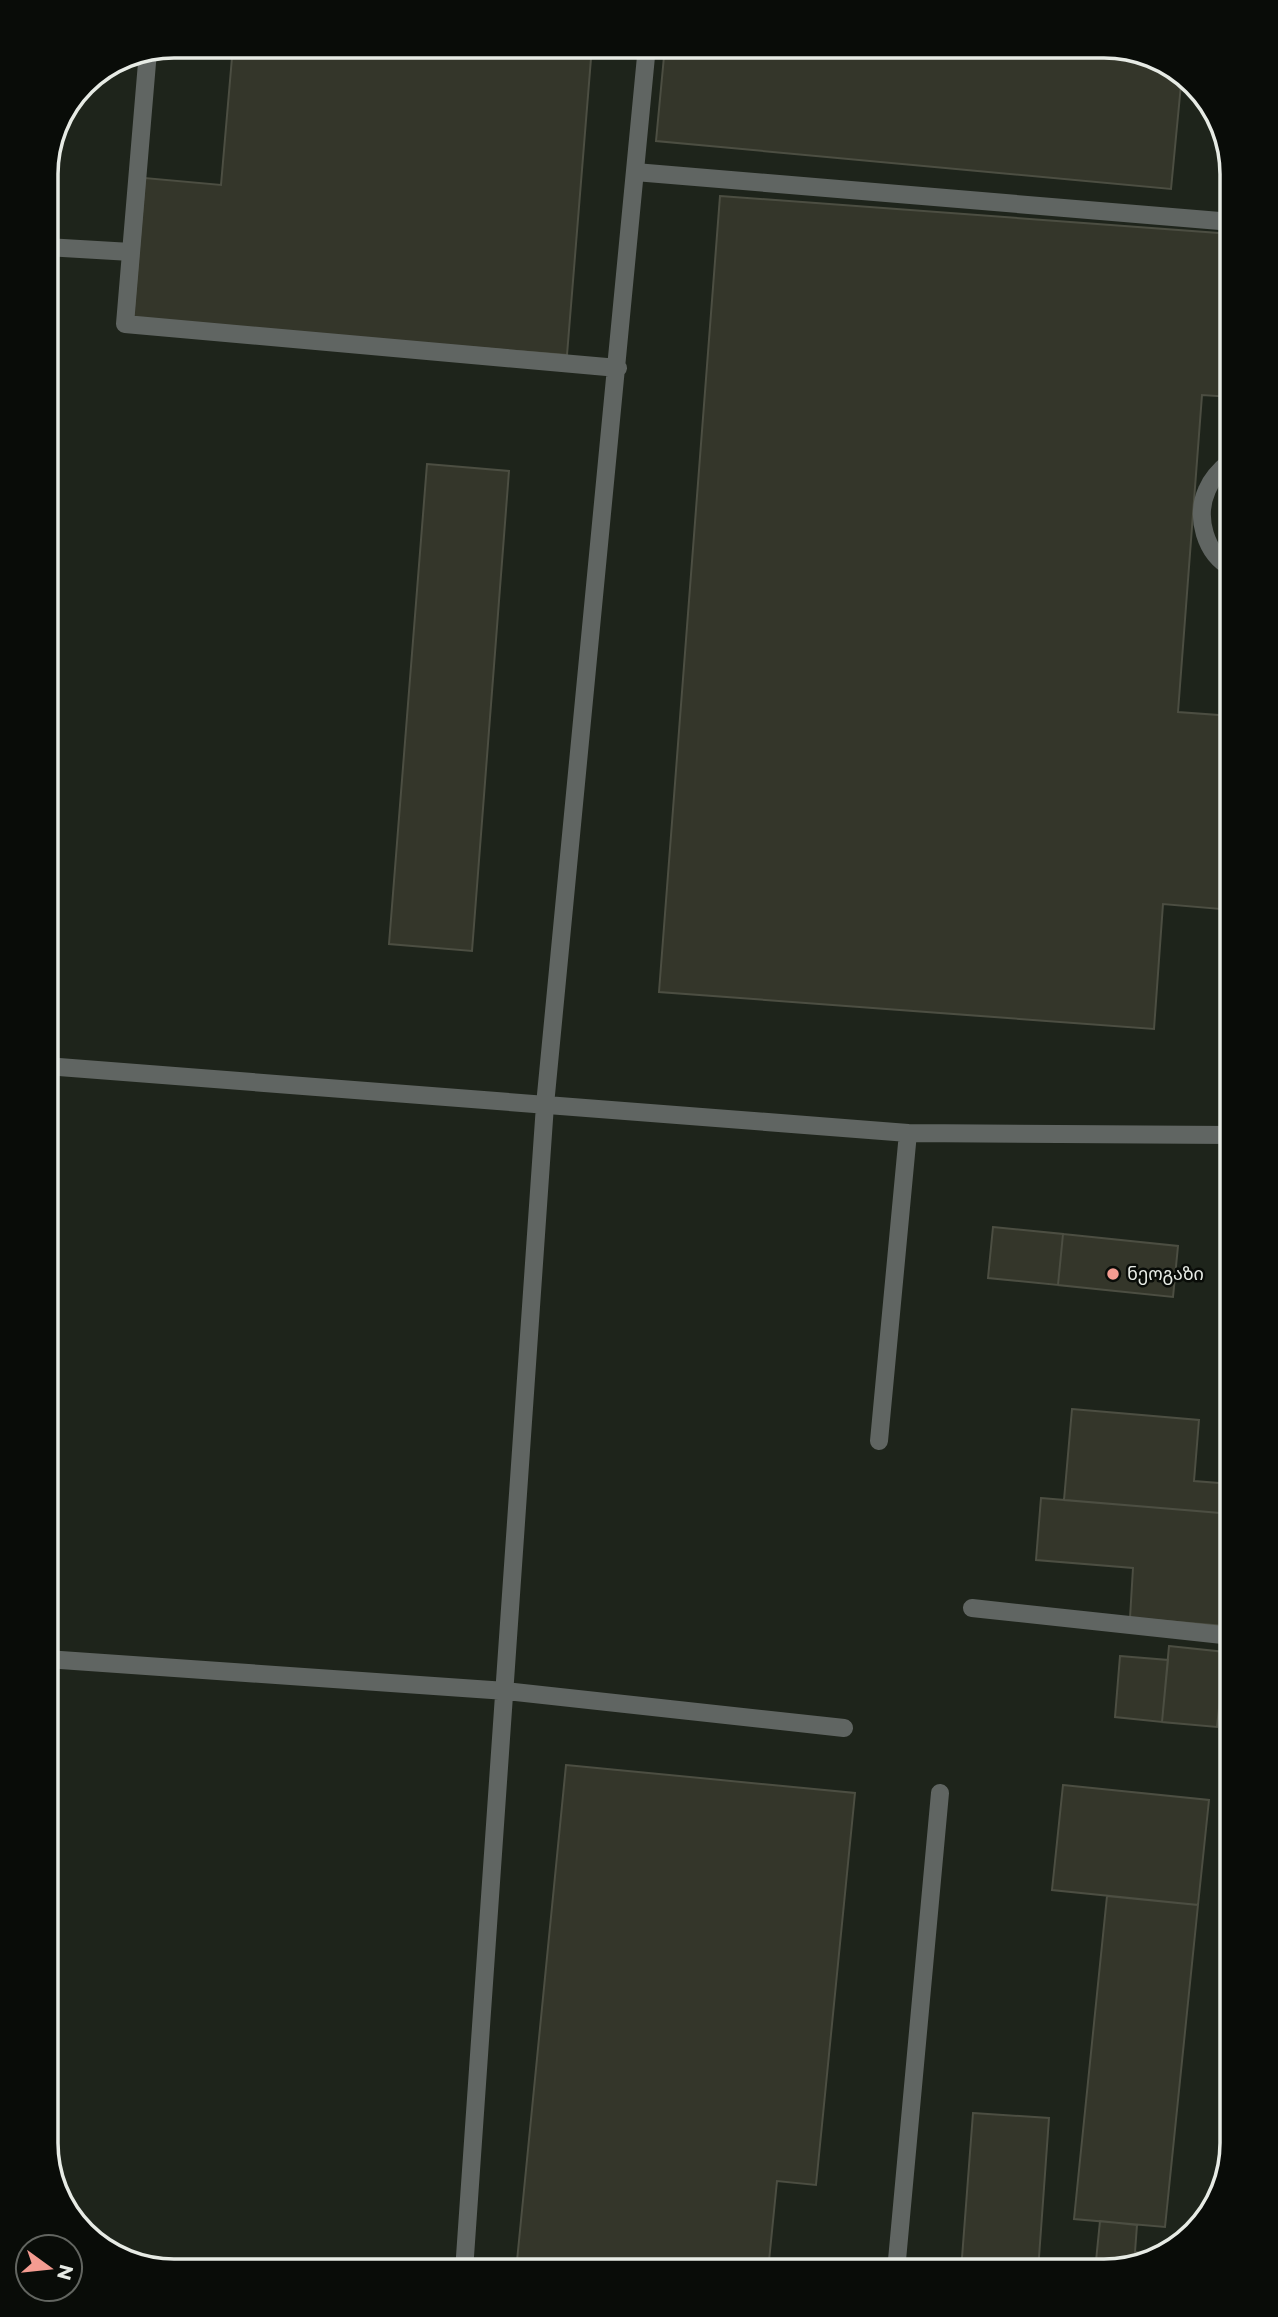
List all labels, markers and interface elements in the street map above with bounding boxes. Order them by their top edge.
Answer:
place label: ნეოგაზი [1127,1263,1204,1285]
marker: ნეოგაზი [1105,1266,1121,1282]
north arrow [14,2233,84,2303]
text: N [52,2262,78,2283]

